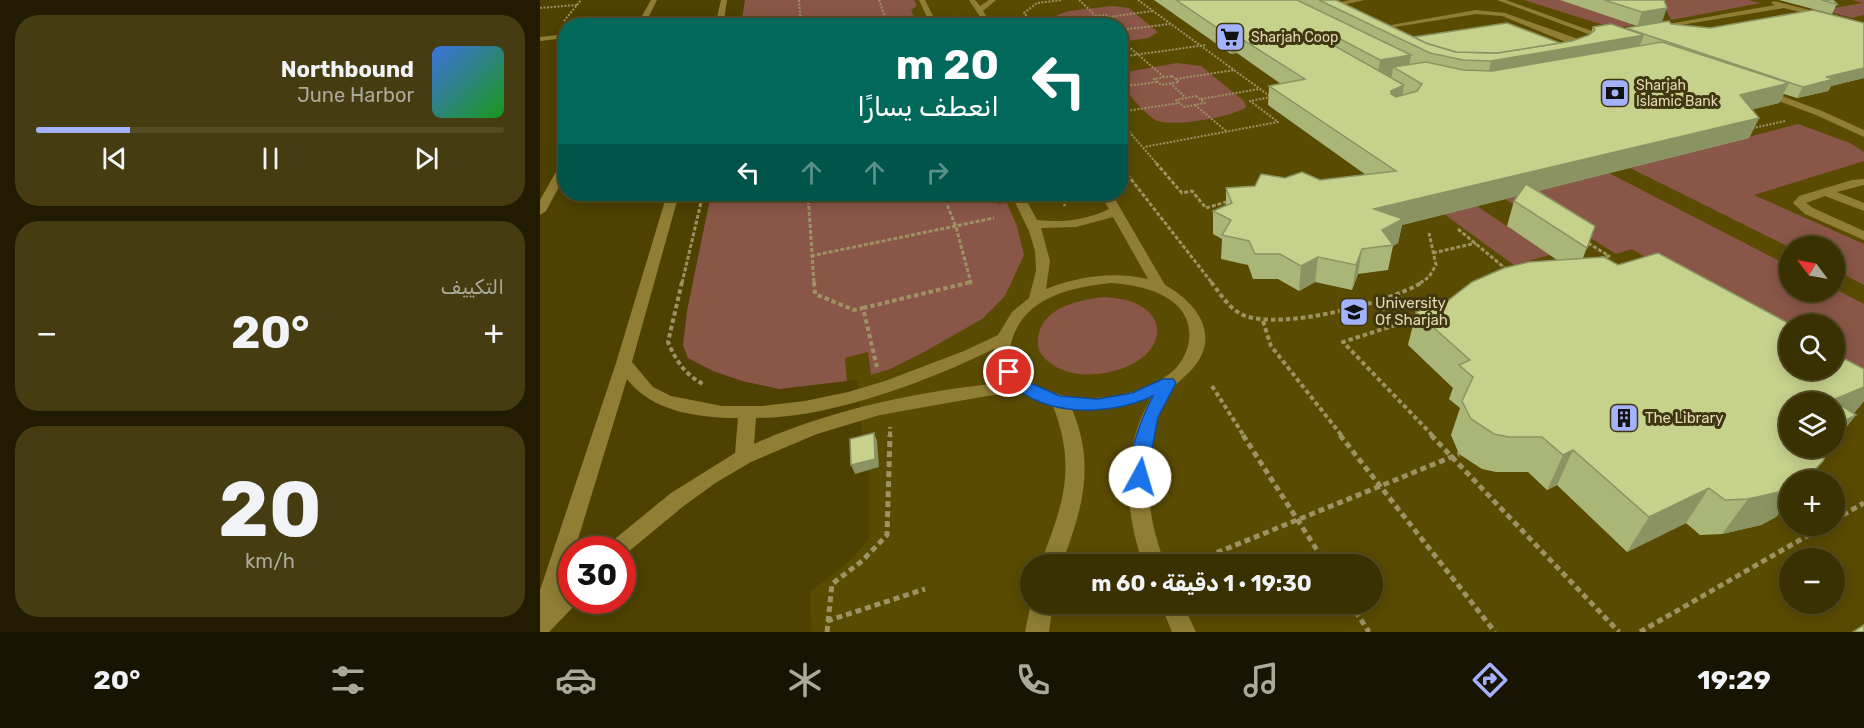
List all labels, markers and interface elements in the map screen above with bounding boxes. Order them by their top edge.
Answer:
supermarket icon: Sharjah Coop [1214,21,1246,53]
place label: Sharjah Coop [1251,29,1338,46]
text: 20 m [896,40,999,90]
icon: left [1020,42,1098,120]
text: Northbound [281,56,414,83]
bank icon: Sharjah Islamic Bank [1599,77,1631,109]
place label: Sharjah Islamic Bank [1636,77,1719,110]
text: June Harbor [297,83,414,107]
text: انعطف يسارًا [857,91,999,123]
icon: previous [98,142,131,175]
icon: pause [254,142,287,175]
icon: next [410,142,443,175]
icon: left [732,156,765,189]
icon: ahead [795,156,828,189]
icon: ahead [858,156,891,189]
icon: right [921,156,954,189]
north arrow [1779,236,1845,302]
map controls [1779,236,1845,614]
text: التكييف [441,275,504,299]
place label: University Of Sharjah [1375,294,1448,329]
school or university icon: University Of Sharjah [1338,296,1370,328]
text: 20° [231,306,310,359]
text: − [36,313,57,352]
text: + [483,313,504,352]
button: search [1779,314,1845,380]
pin [983,346,1034,397]
icon: arrive [992,355,1025,388]
button: layers [1779,392,1845,458]
building icon: The Library [1608,402,1640,434]
place label: The Library [1645,409,1723,427]
position arrow [1108,445,1172,509]
text: 20 [218,463,322,556]
button: + [1779,470,1845,536]
speed limit sign: 30 [558,536,636,614]
button: − [1779,548,1845,614]
text: km/h [245,549,295,573]
text: 19:30 · 1 دقيقة · 60 m [1091,570,1312,597]
icon: filters [327,659,369,701]
icon: car [555,659,597,701]
icon: climate [784,659,826,701]
icon: phone [1012,659,1054,701]
icon: music [1240,659,1282,701]
icon: directions [1469,659,1511,701]
text: 20° [93,664,140,696]
text: 19:29 [1697,664,1771,696]

